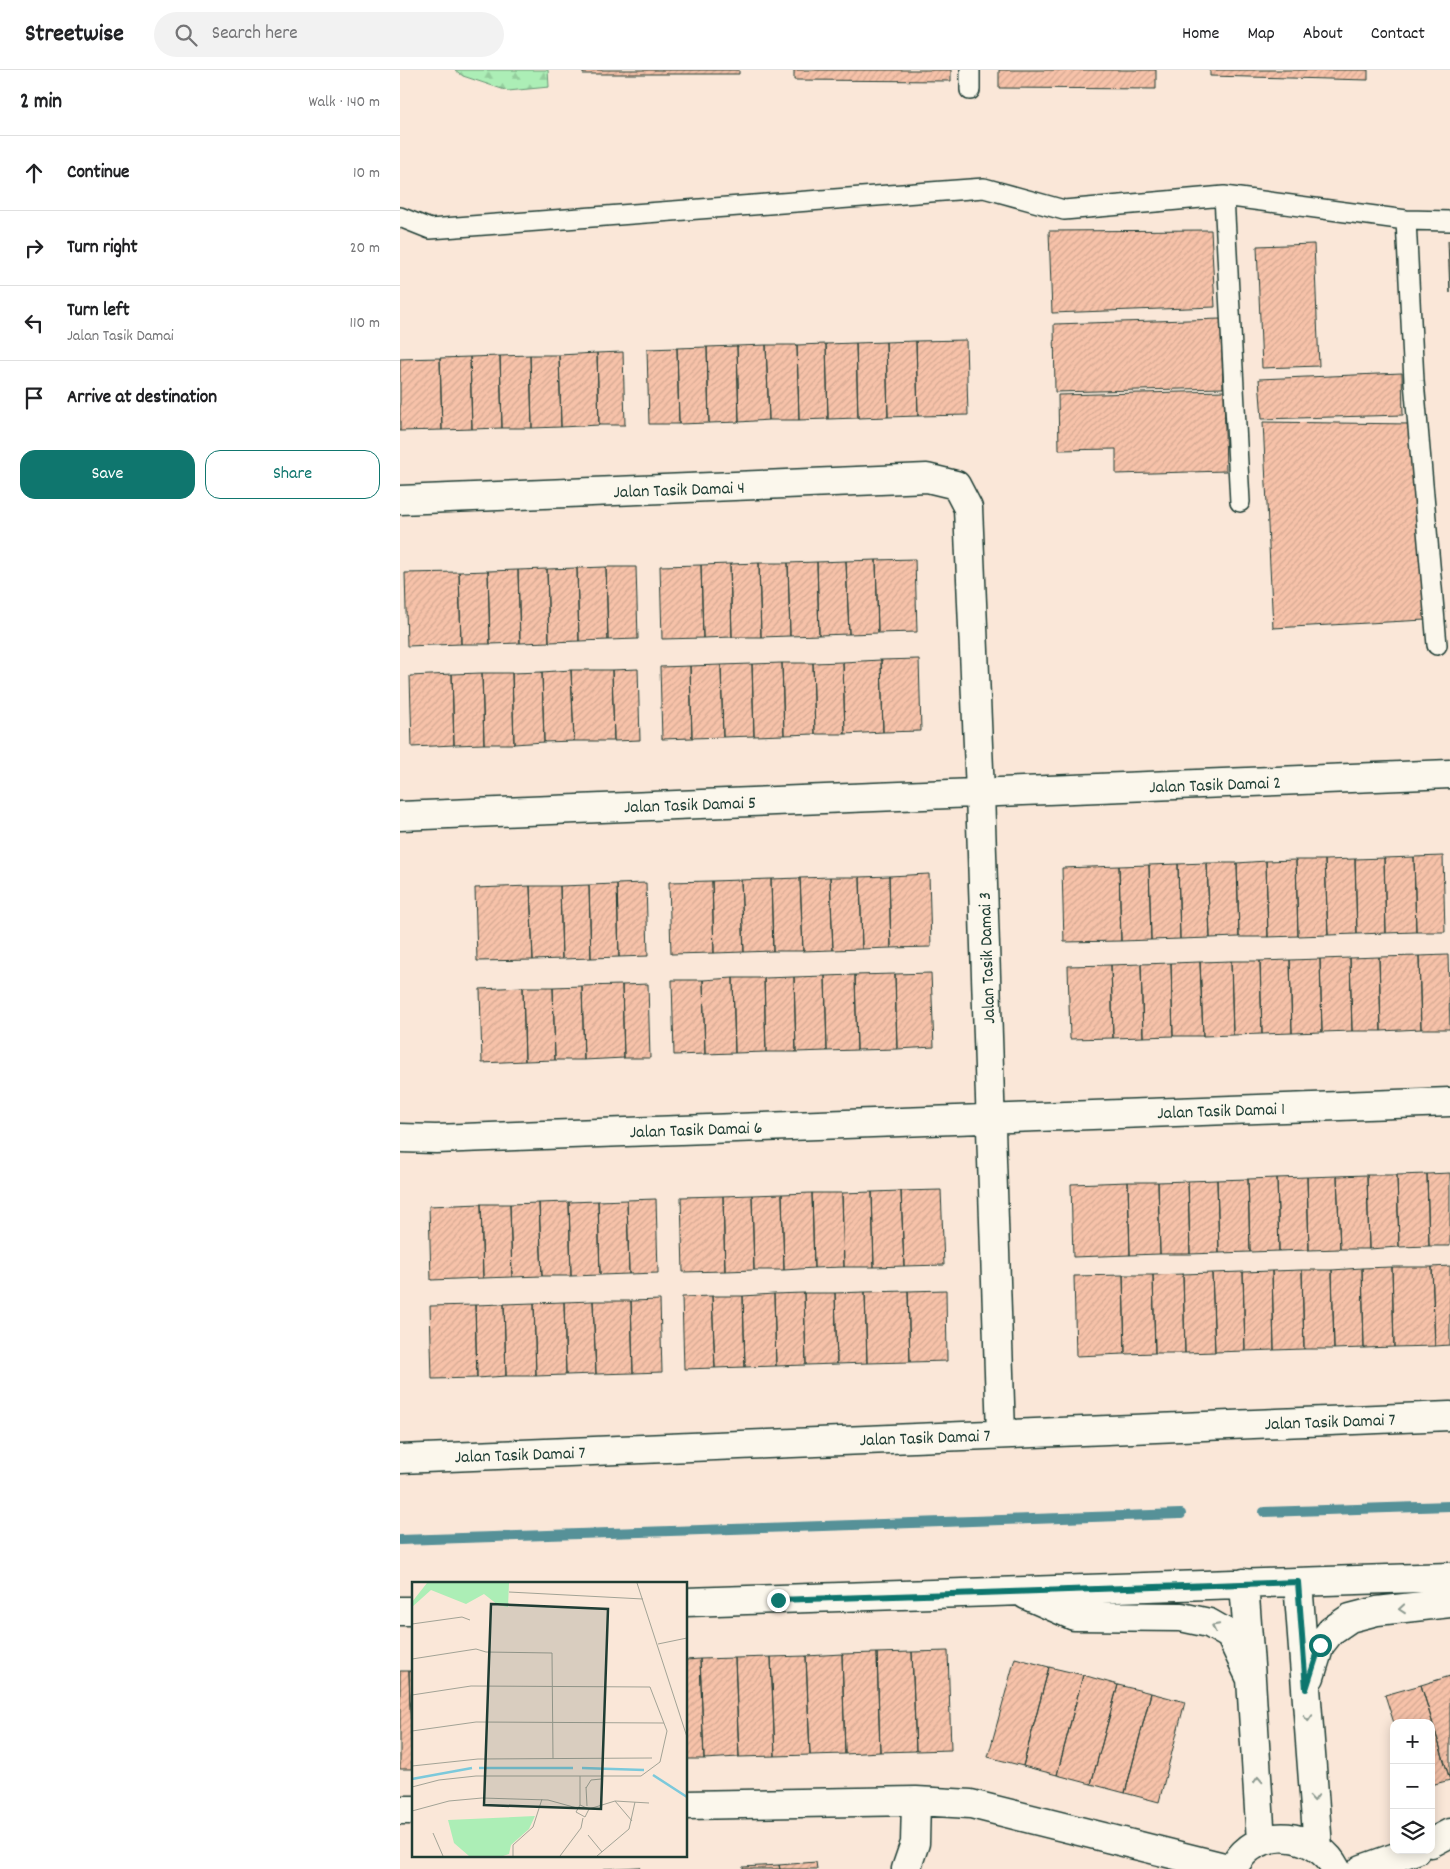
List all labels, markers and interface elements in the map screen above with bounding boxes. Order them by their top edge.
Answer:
search box [154,12,504,57]
text: Streetwise [25,18,124,52]
icon: search [172,21,200,49]
text: Search here [212,21,298,48]
text: Home [1182,22,1219,47]
text: Map [1247,22,1275,47]
text: About [1303,22,1343,47]
text: Contact [1371,22,1425,47]
text: 2 min [20,88,62,118]
text: Walk · 140 m [308,91,380,114]
icon: ahead [20,159,48,187]
text: Continue [67,160,129,187]
text: 10 m [353,162,380,185]
icon: right [20,234,48,262]
text: Turn right [67,235,138,262]
text: 20 m [350,237,380,260]
text: Turn left [67,298,130,325]
icon: left [20,309,48,337]
text: 110 m [350,312,380,335]
text: Jalan Tasik Damai [67,325,174,348]
icon: arrive [20,384,48,412]
text: Arrive at destination [67,385,217,412]
button: Save [20,450,195,499]
button: Share [205,450,380,499]
street label: Jalan Tasik Damai 4 [613,477,745,506]
street label: Jalan Tasik Damai 2 [1149,772,1281,801]
street label: Jalan Tasik Damai 5 [623,792,757,821]
street label: Jalan Tasik Damai 3 [974,891,1003,1024]
street label: Jalan Tasik Damai 1 [1157,1098,1286,1127]
street label: Jalan Tasik Damai 6 [629,1117,763,1146]
street label: Jalan Tasik Damai 7 [1264,1409,1396,1438]
street label: Jalan Tasik Damai 7 [859,1425,991,1454]
street label: Jalan Tasik Damai 7 [454,1442,586,1471]
inset map [412,1582,688,1856]
route end [767,1589,790,1612]
one-way arrow [1397,1603,1405,1614]
one-way arrow [1211,1623,1220,1633]
route start [1309,1634,1332,1657]
one-way arrow [1302,1714,1313,1722]
map controls [1390,1719,1435,1854]
button: + [1390,1719,1435,1764]
button: − [1390,1764,1435,1809]
one-way arrow [1252,1776,1263,1784]
one-way arrow [1308,1795,1319,1803]
button: layers [1390,1809,1435,1854]

